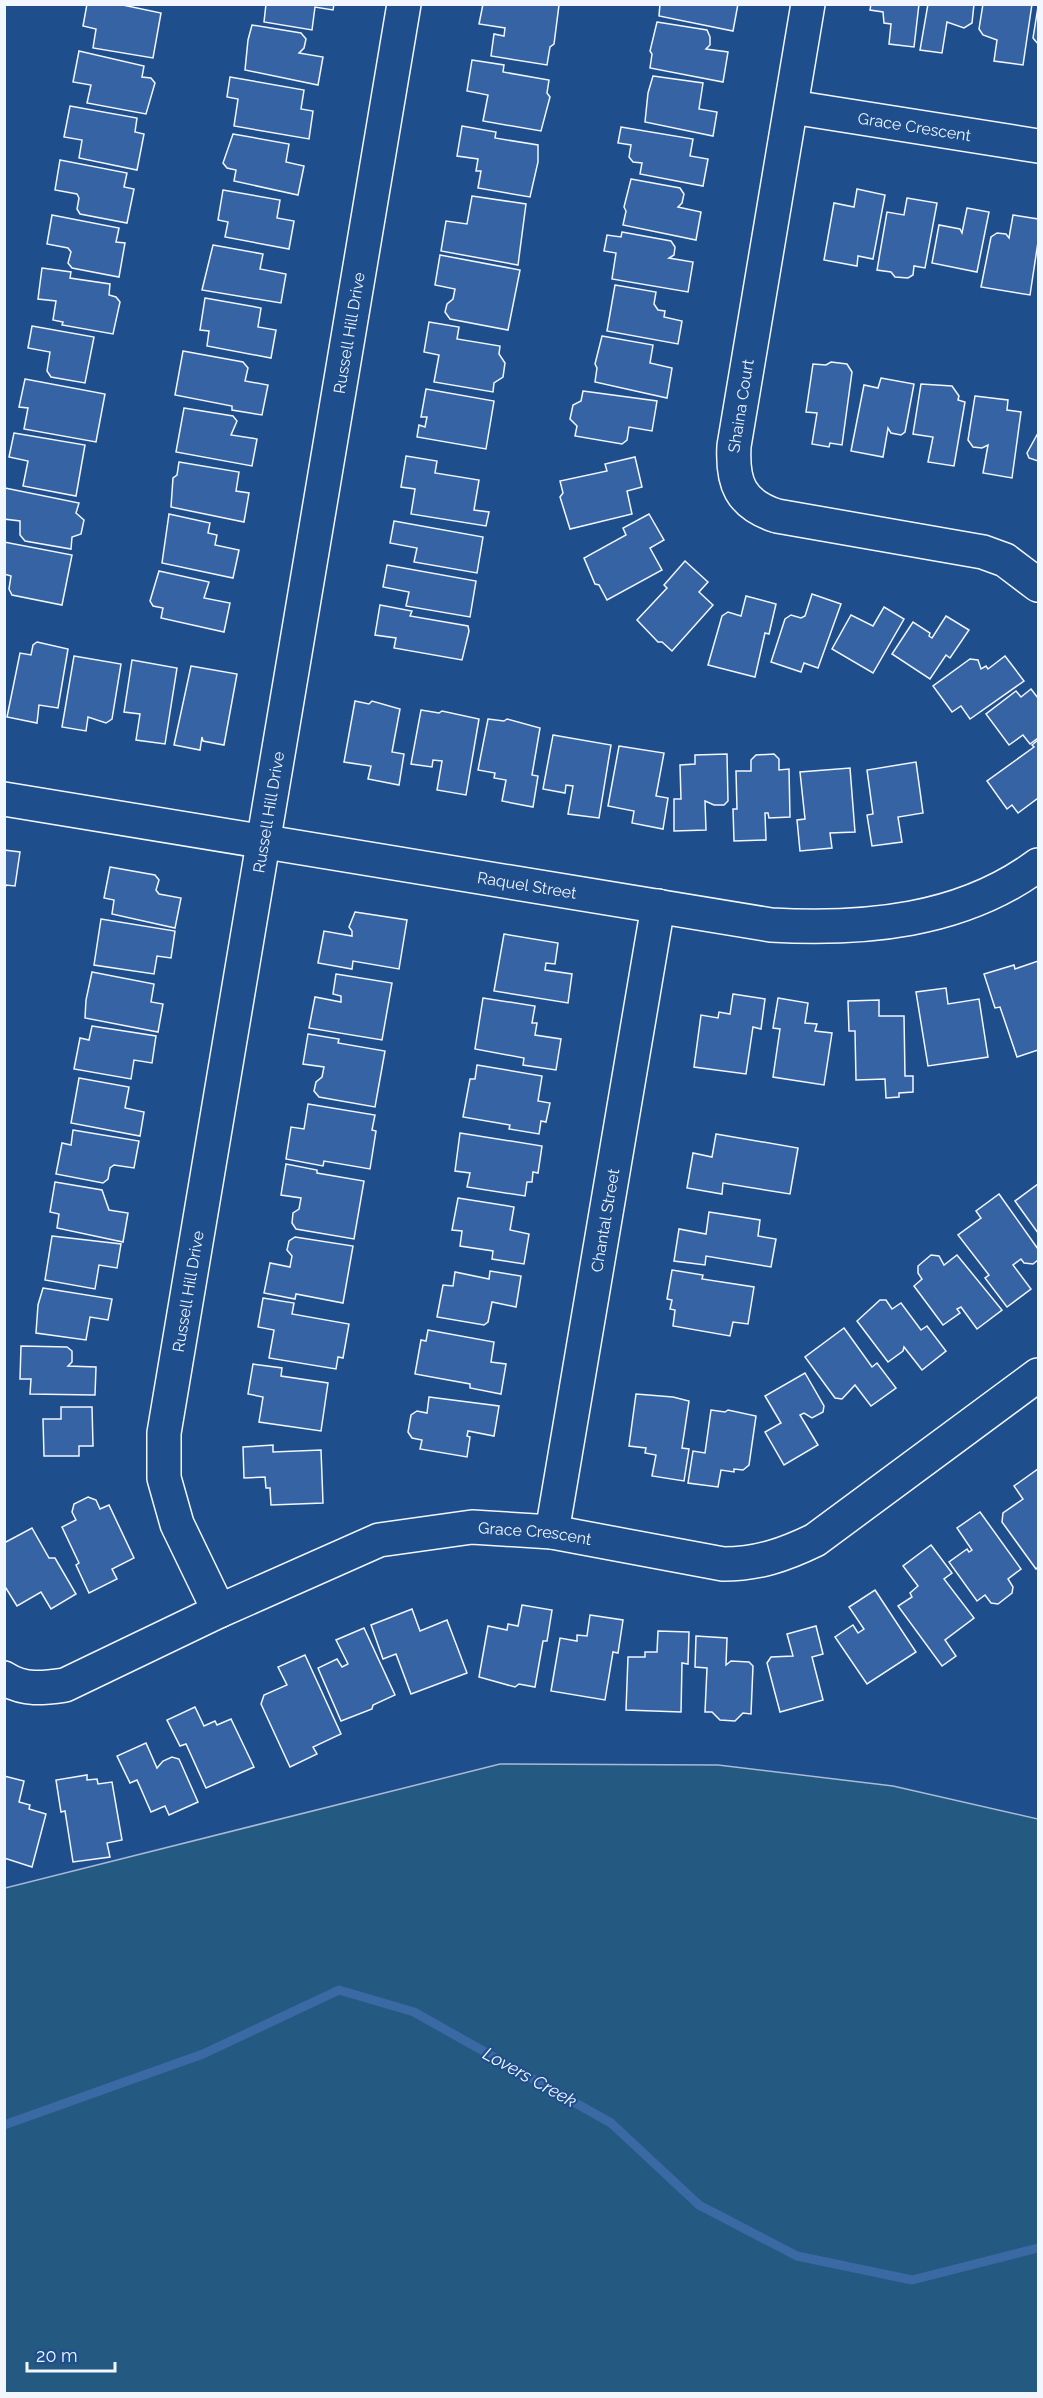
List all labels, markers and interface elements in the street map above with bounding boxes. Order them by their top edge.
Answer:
street label: Grace Crescent [857,108,973,145]
street label: Russell Hill Drive [329,271,368,395]
street label: Shaina Court [724,357,758,454]
street label: Russell Hill Drive [249,750,288,874]
street label: Raquel Street [476,867,579,903]
street label: Chantal Street [587,1167,623,1274]
street label: Russell Hill Drive [168,1229,207,1354]
street label: Grace Crescent [477,1518,594,1549]
water label: Lovers Creek [480,2043,581,2111]
scale bar [27,2335,116,2373]
text: 20 m [36,2345,78,2366]

